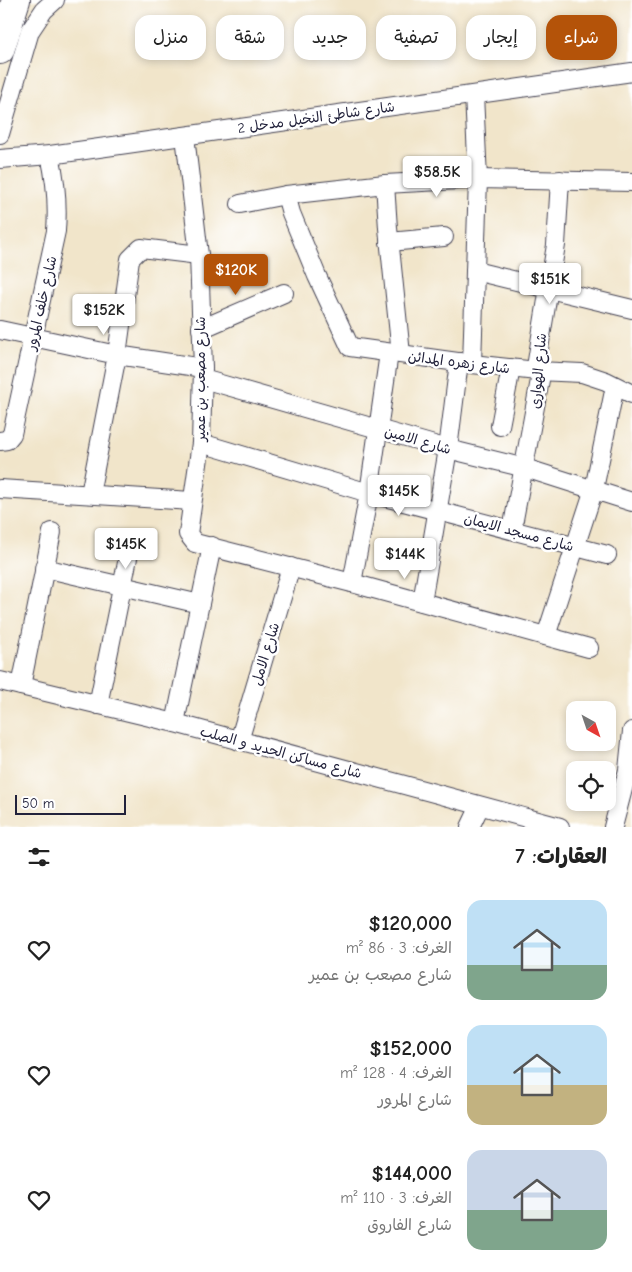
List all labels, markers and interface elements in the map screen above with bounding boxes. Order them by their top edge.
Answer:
chip: منزل [135,15,206,60]
chip: شقة [216,15,284,60]
chip: جديد [294,15,366,60]
chip: تصفية [376,15,456,60]
chip: إيجار [466,15,536,60]
chip: شراء [546,15,617,60]
street label: شارع شاطئ النخيل مدخل 2 [236,98,396,138]
pin: $58.5K [396,156,478,198]
text: $58.5K [414,163,460,181]
street label: شارع خلف المرور [22,254,62,353]
pin: $120K [201,254,271,296]
text: $120K [215,261,257,279]
pin: $151K [515,262,585,305]
text: $151K [530,270,570,288]
pin: $152K [69,294,139,336]
text: $152K [83,301,125,319]
street label: شارع مصعب بن عمير [192,316,210,443]
street label: شارع الهوارى [527,332,551,410]
street label: شارع زهره المدائن [407,348,511,378]
street label: شارع الامين [382,423,453,459]
pin: $145K [364,474,434,517]
text: $145K [379,482,419,500]
street label: شارع مسجد الايمان [462,510,576,556]
pin: $145K [91,528,161,570]
text: $145K [106,535,146,553]
pin: $144K [370,538,440,580]
text: $144K [385,545,425,563]
street label: شارع الامل [248,621,284,688]
north arrow [566,701,616,751]
map controls [566,701,616,811]
street label: شارع مساكن الحديد و الصلب [198,723,364,783]
button: locate [566,761,616,811]
scale bar [15,792,126,815]
text: 50 m [22,795,54,812]
icon: filters [25,843,53,871]
text: العقارات: 7 [515,844,607,868]
text: $120,000 [369,911,452,935]
icon: home [507,920,567,980]
icon: heart [25,936,53,964]
text: الغرف: 3 · 86 m² [346,939,452,957]
text: شارع مصعب بن عمير [309,966,452,984]
text: $152,000 [369,1036,452,1060]
icon: home [507,1045,567,1105]
icon: heart [25,1061,53,1089]
text: الغرف: 4 · 128 m² [340,1064,452,1082]
text: شارع المرور [378,1091,452,1109]
text: $144,000 [372,1161,452,1185]
icon: home [507,1170,567,1230]
icon: heart [25,1186,53,1214]
text: الغرف: 3 · 110 m² [340,1189,452,1207]
text: شارع الفاروق [367,1216,452,1234]

